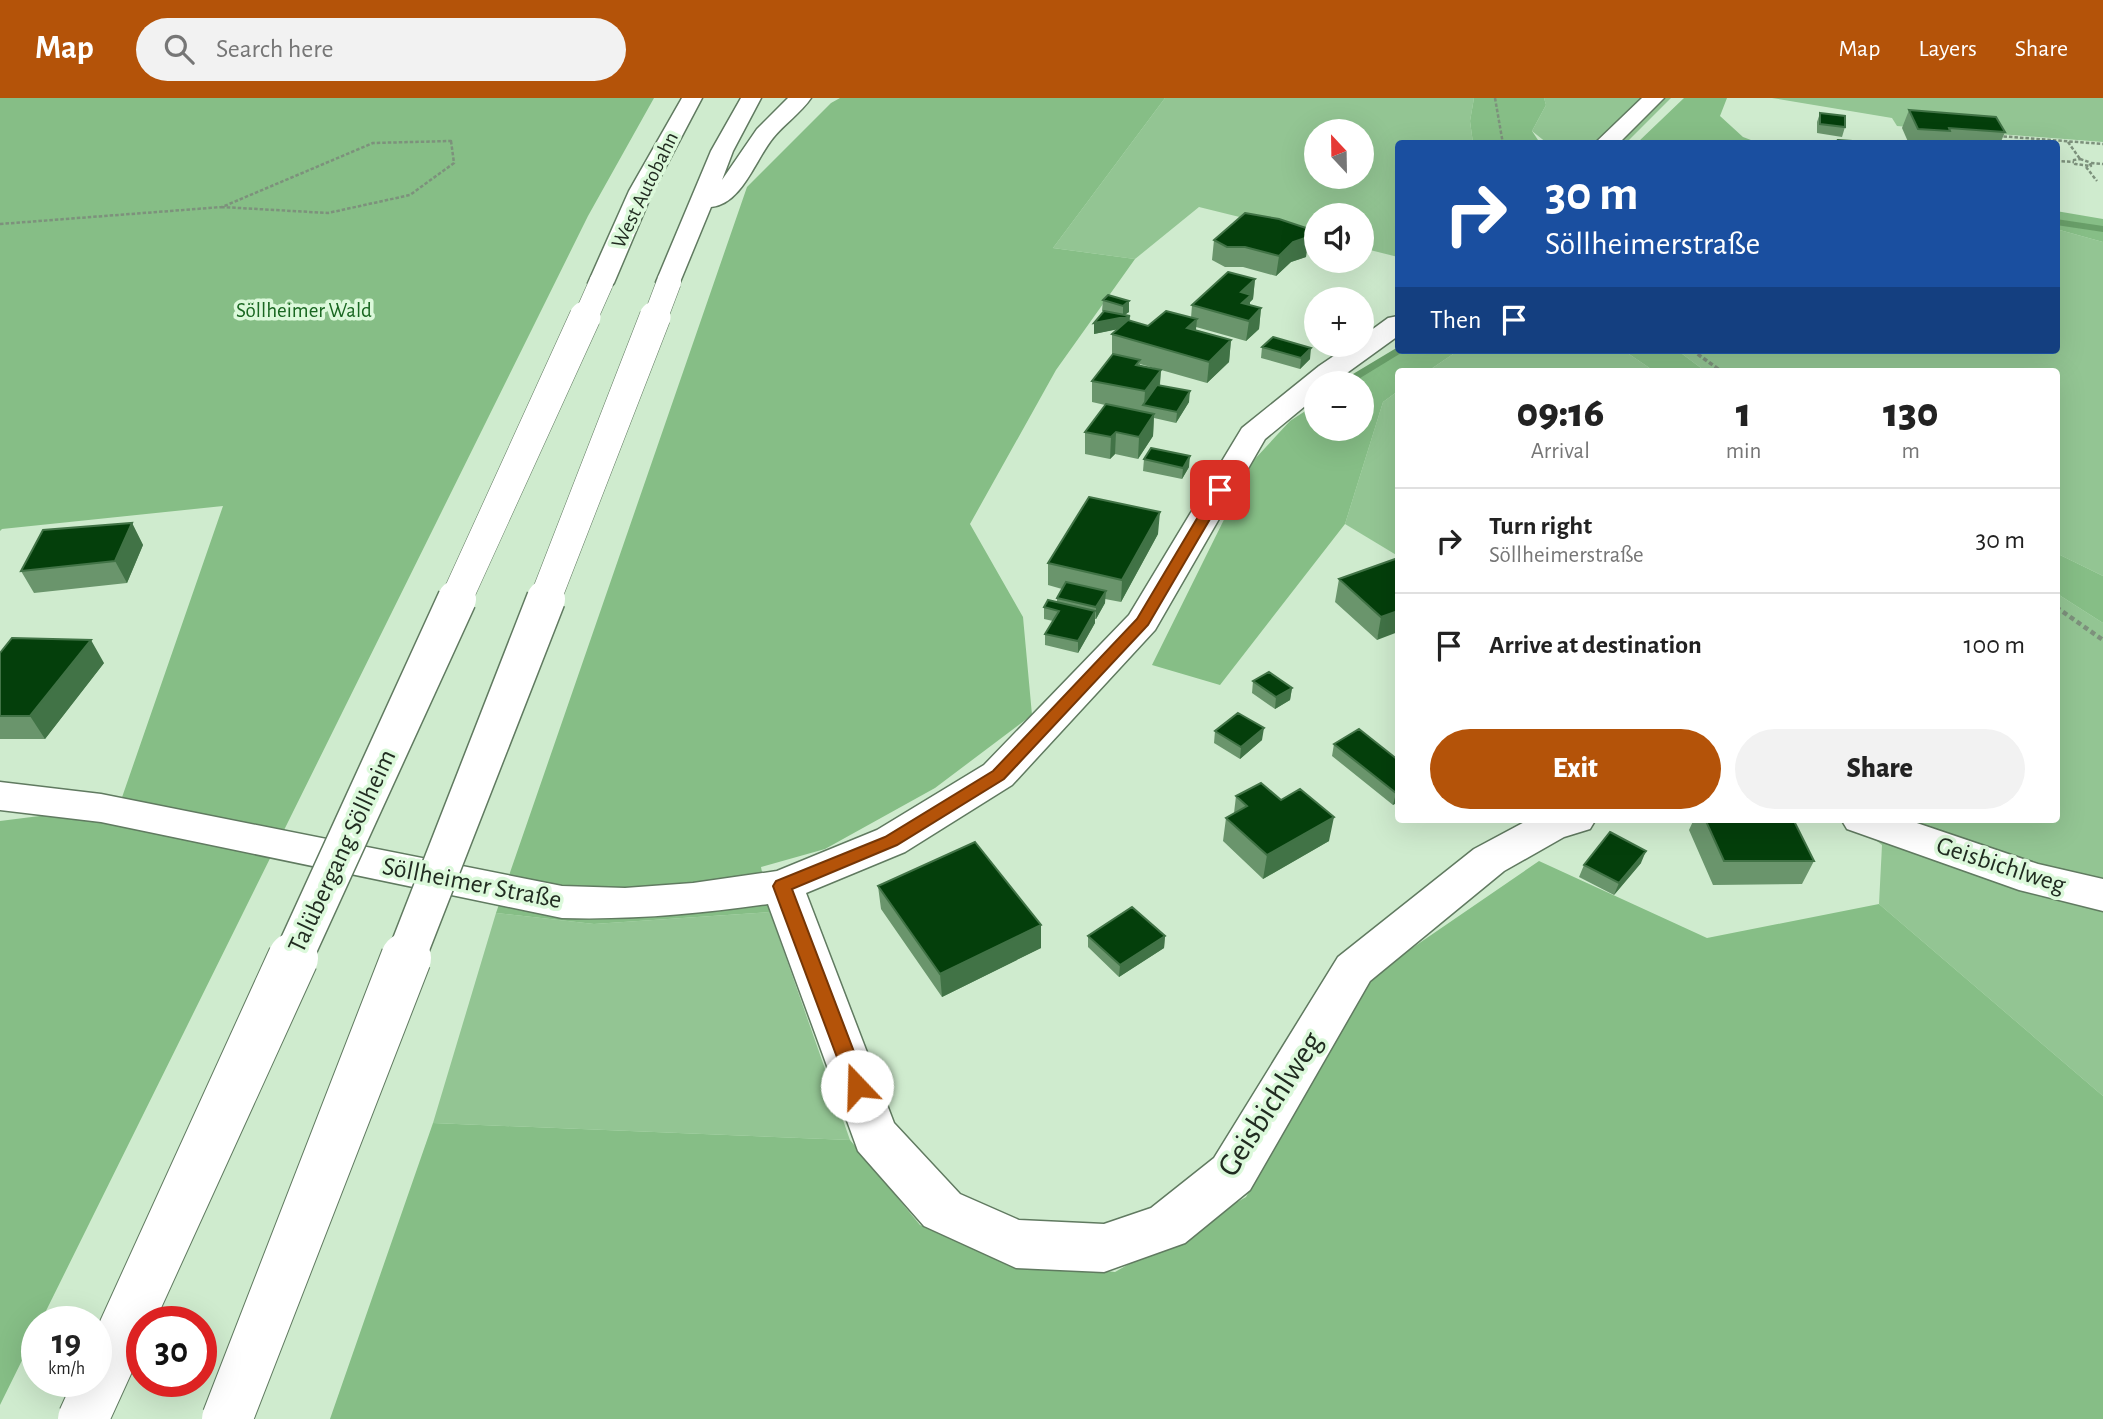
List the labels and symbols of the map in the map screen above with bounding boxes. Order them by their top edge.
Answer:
north arrow [1304,119,1374,189]
street label: West Autobahn [608,128,682,252]
park label: Söllheimer Wald [236,300,372,321]
pin [1190,460,1250,520]
street label: Talübergang Söllheim [284,745,400,957]
street label: Geisbichlweg [1933,832,2069,898]
street label: Söllheimer Straße [380,853,564,913]
street label: Geisbichlweg [1212,1026,1329,1182]
position arrow [820,1049,894,1123]
speed limit sign: 30 [126,1306,217,1397]

